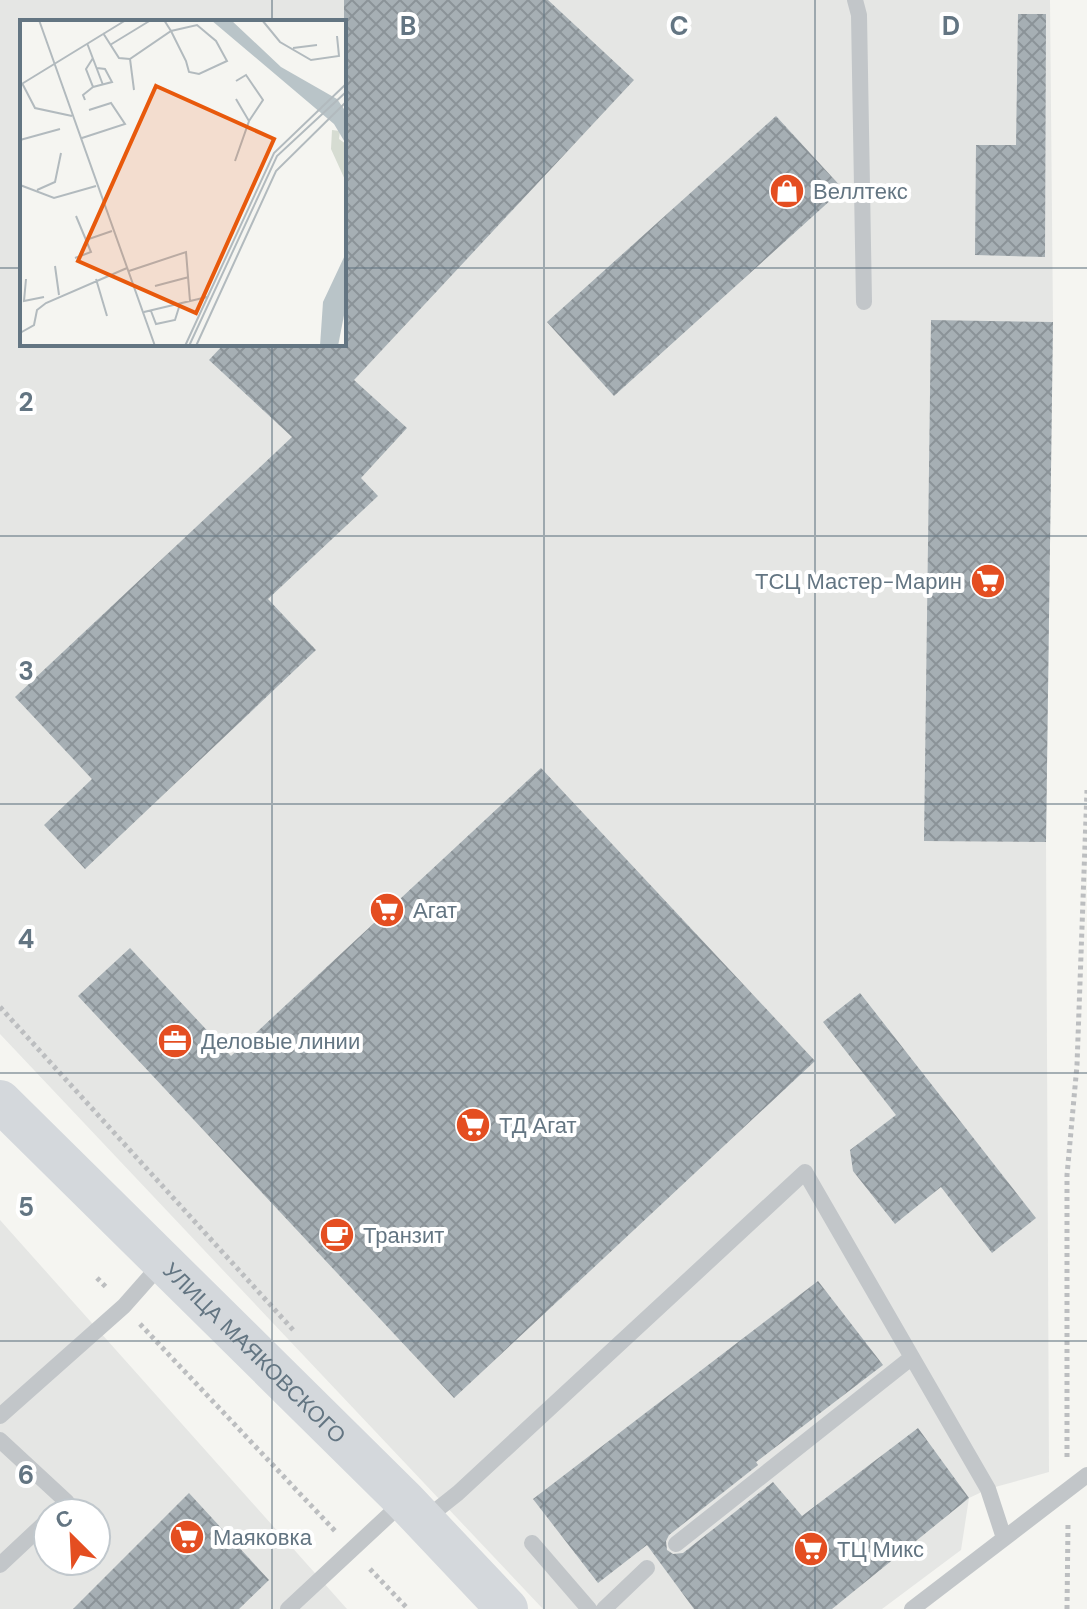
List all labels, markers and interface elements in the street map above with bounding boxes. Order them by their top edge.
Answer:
text: B [400,9,416,43]
text: C [669,9,689,43]
text: D [942,9,960,43]
inset map [20,20,346,346]
shop icon: Веллтекс [768,172,806,210]
place label: Веллтекс [813,177,908,206]
text: 2 [18,385,34,419]
supermarket icon: ТСЦ Мастер-Марин [969,562,1007,600]
place label: ТСЦ Мастер-Марин [755,567,962,596]
text: 3 [18,654,34,688]
supermarket icon: Агат [368,891,406,929]
place label: Агат [413,896,457,925]
text: 4 [18,922,34,956]
office icon: Деловые линии [156,1022,194,1060]
place label: Деловые линии [201,1027,360,1056]
supermarket icon: ТД Агат [454,1106,492,1144]
place label: ТД Агат [499,1111,577,1140]
text: 5 [18,1190,34,1224]
cafe icon: Транзит [318,1216,356,1254]
place label: Транзит [363,1221,444,1250]
street label: УЛИЦА МАЯКОВСКОГО [157,1256,352,1450]
text: 6 [18,1458,34,1492]
north arrow [32,1497,112,1577]
text: С [51,1503,77,1536]
supermarket icon: Маяковка [168,1518,206,1556]
place label: Маяковка [213,1523,313,1552]
supermarket icon: ТЦ Микс [792,1530,830,1568]
place label: ТЦ Микс [837,1535,924,1564]

